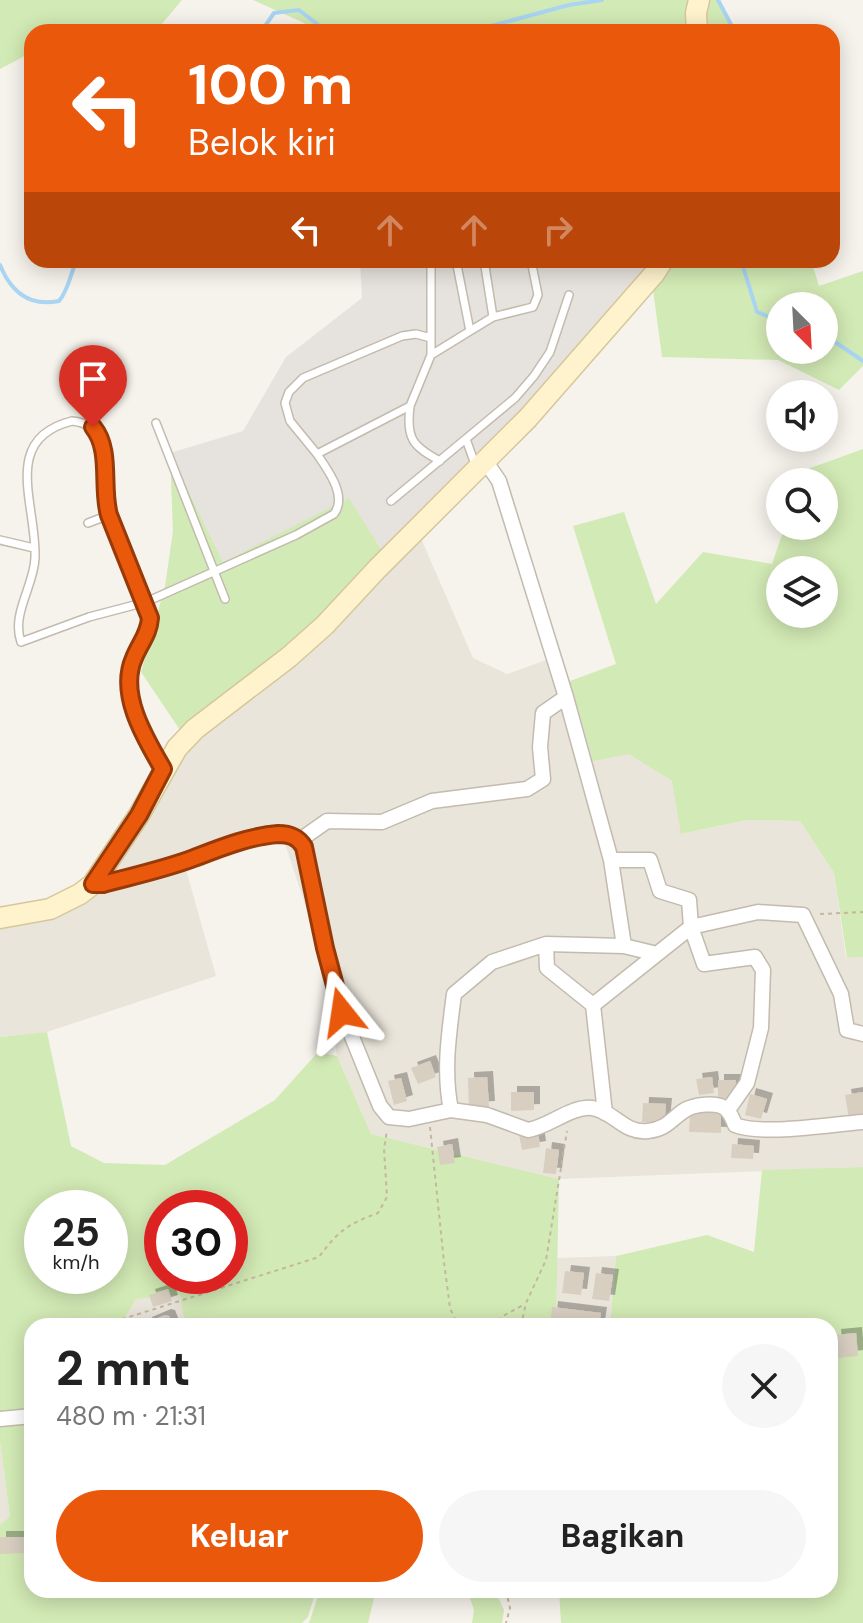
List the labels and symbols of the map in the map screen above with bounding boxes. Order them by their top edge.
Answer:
north arrow [766,292,838,364]
pin [59,345,127,427]
position arrow [300,970,384,1054]
speed limit sign: 30 [144,1190,248,1294]

